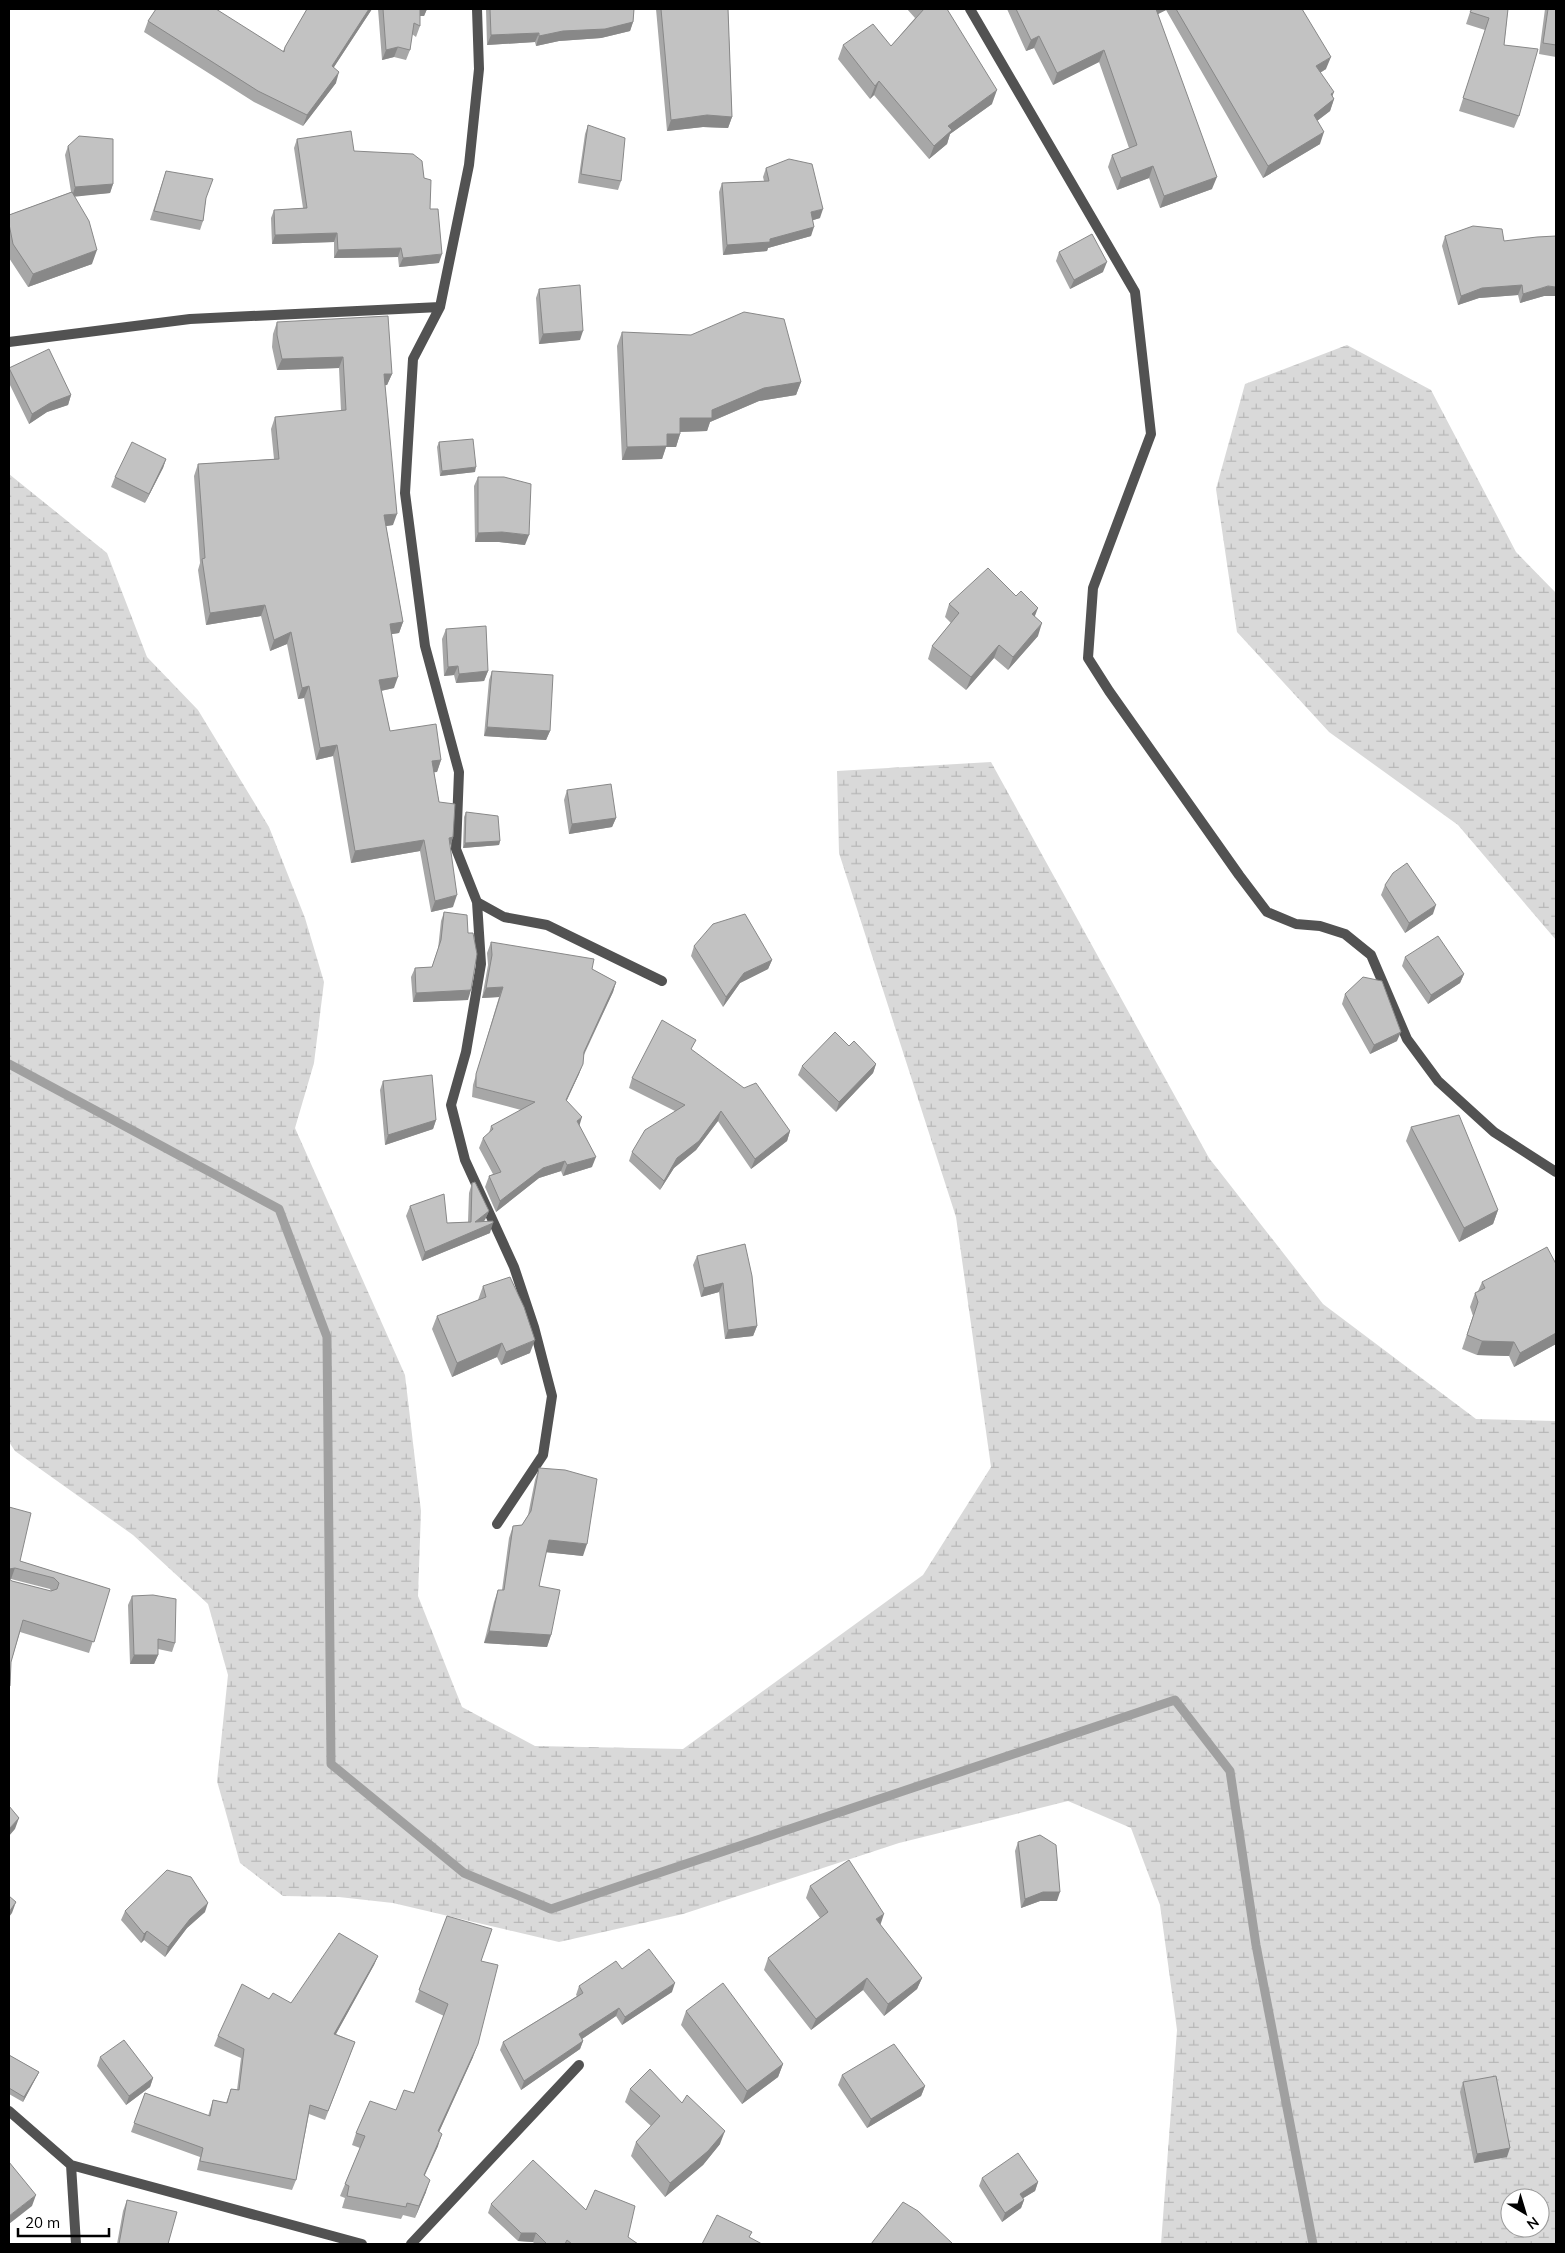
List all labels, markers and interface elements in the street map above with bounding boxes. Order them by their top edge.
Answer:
north arrow [1500,2188,1550,2238]
scale bar [18,2206,109,2238]
text: 20 m [25,2213,60,2232]
text: N [1523,2213,1543,2234]

